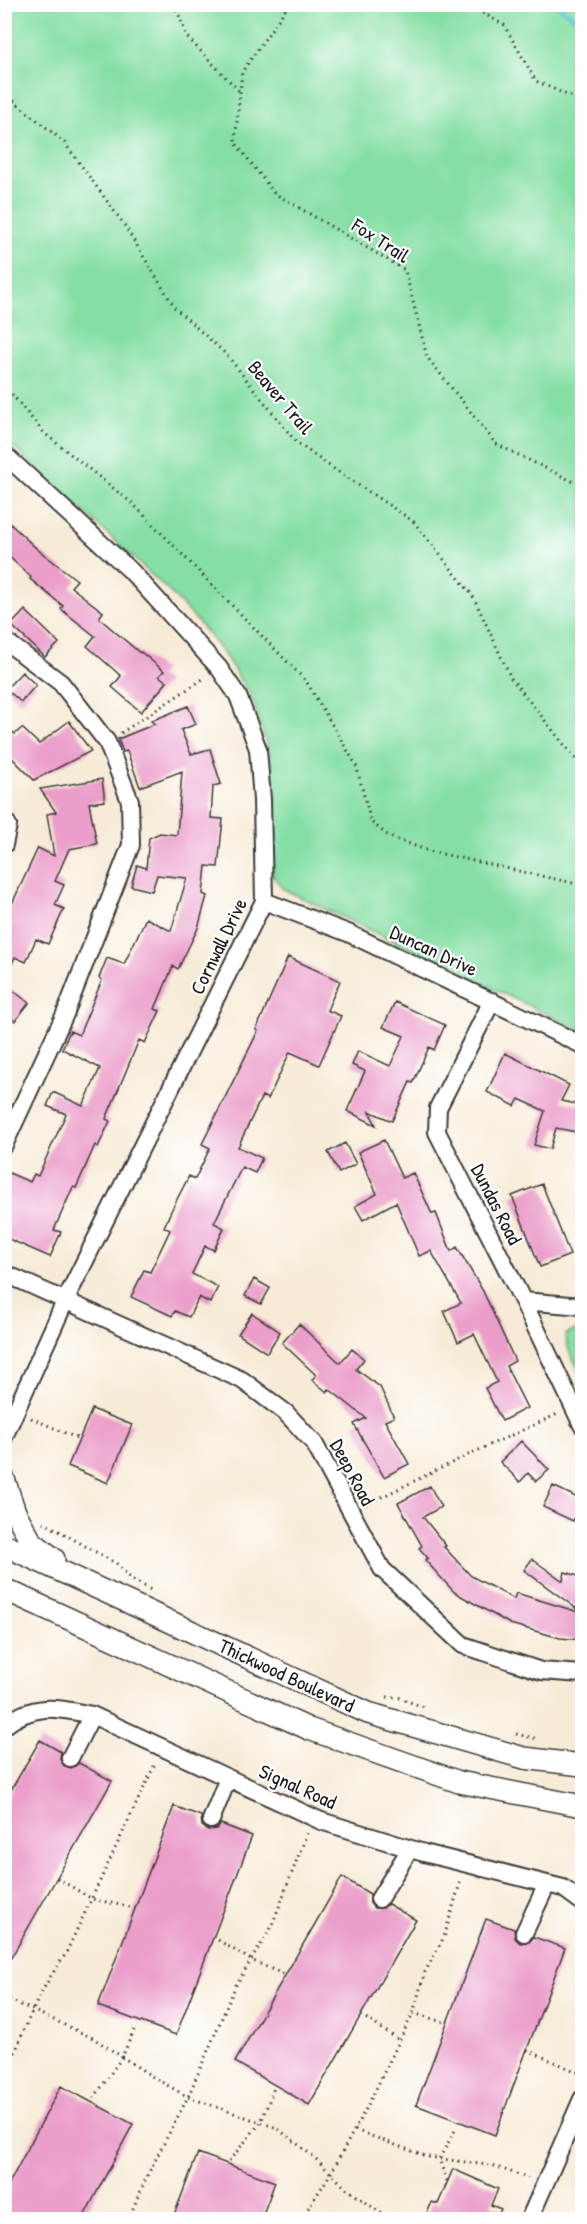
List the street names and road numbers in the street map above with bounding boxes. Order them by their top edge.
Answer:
street label: Fox Trail [346,211,416,269]
street label: Beaver Trail [242,354,320,440]
street label: Cornwall Drive [183,893,253,999]
street label: Duncan Drive [386,918,482,982]
street label: Dundas Road [465,1159,529,1249]
street label: Deep Road [324,1434,382,1510]
street label: Thickwood Boulevard [215,1632,359,1718]
street label: Signal Road [255,1757,341,1815]

